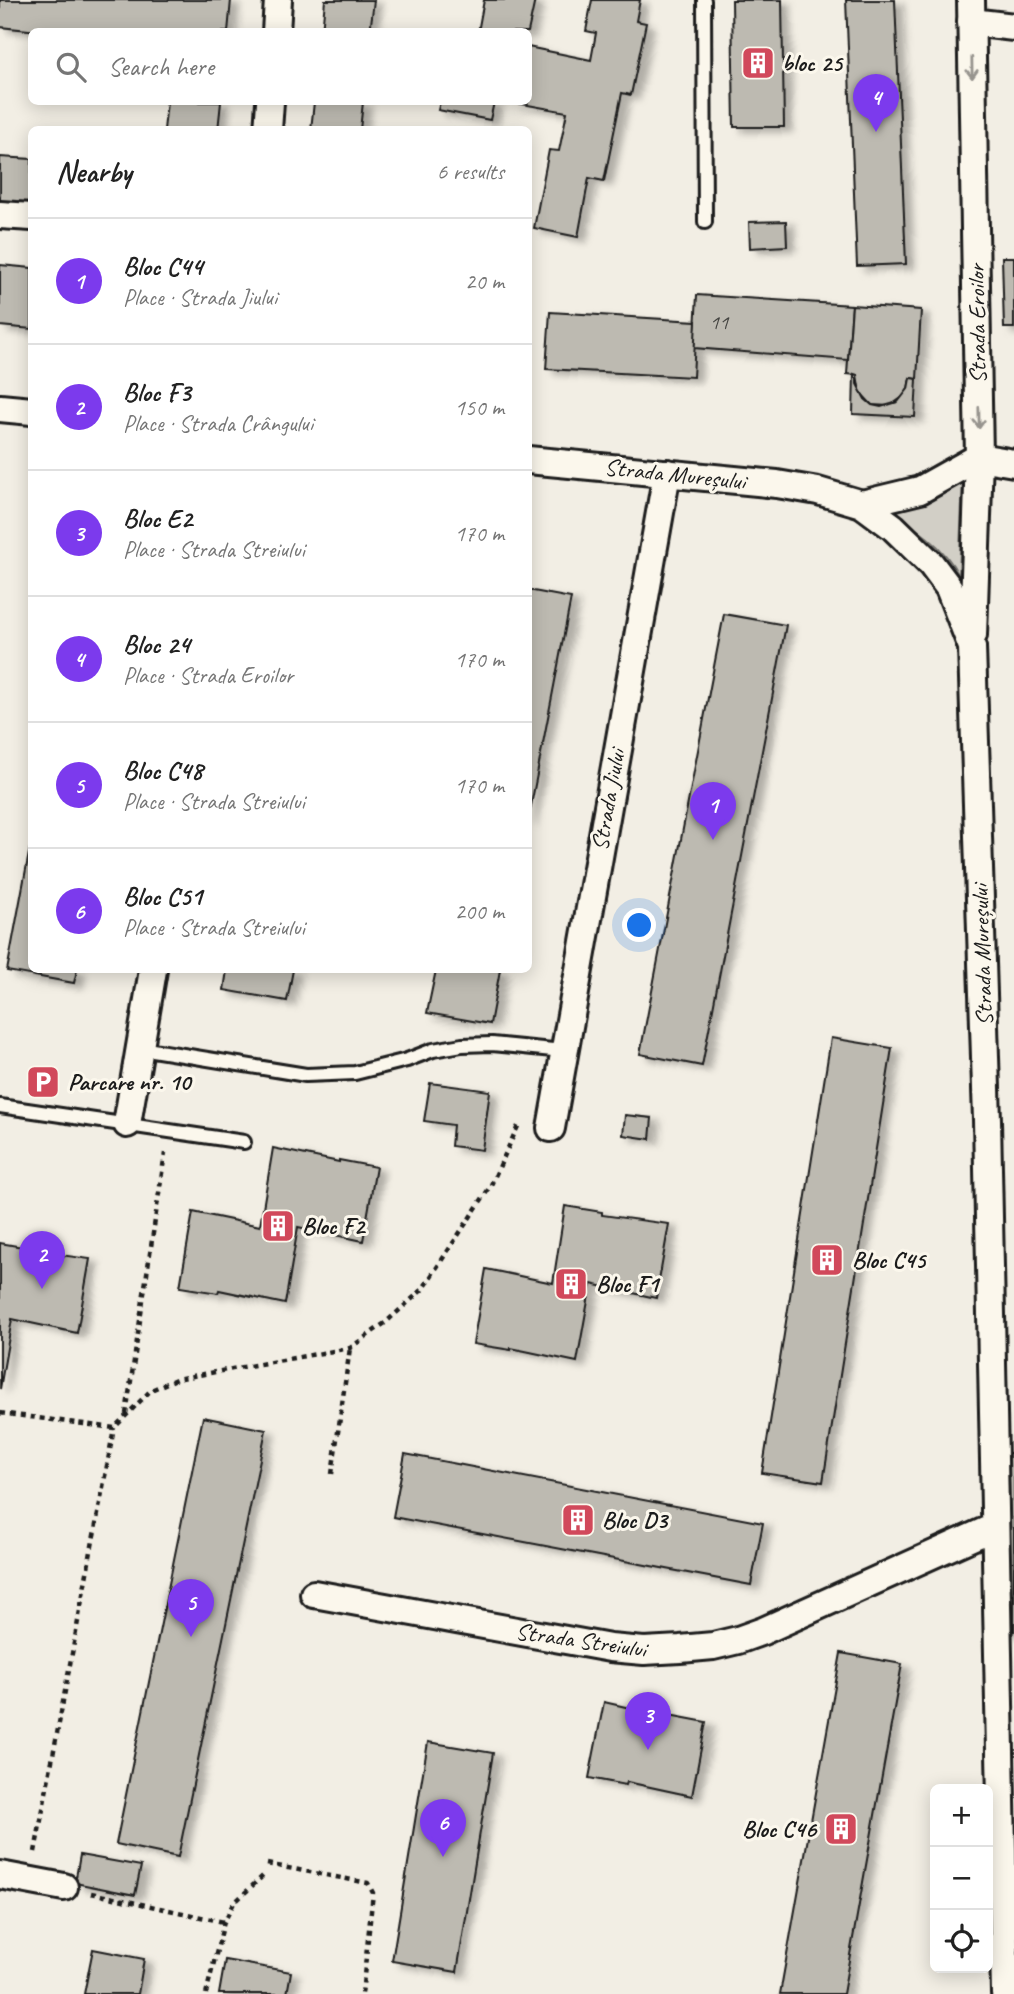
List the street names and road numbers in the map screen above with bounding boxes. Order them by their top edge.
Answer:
street label: Strada Eroilor [961,262,993,384]
street label: Strada Mureșului [603,452,750,497]
street label: Strada Jiului [584,743,632,853]
street label: Strada Mureșului [964,880,999,1026]
street label: Strada Streiului [514,1616,651,1664]

